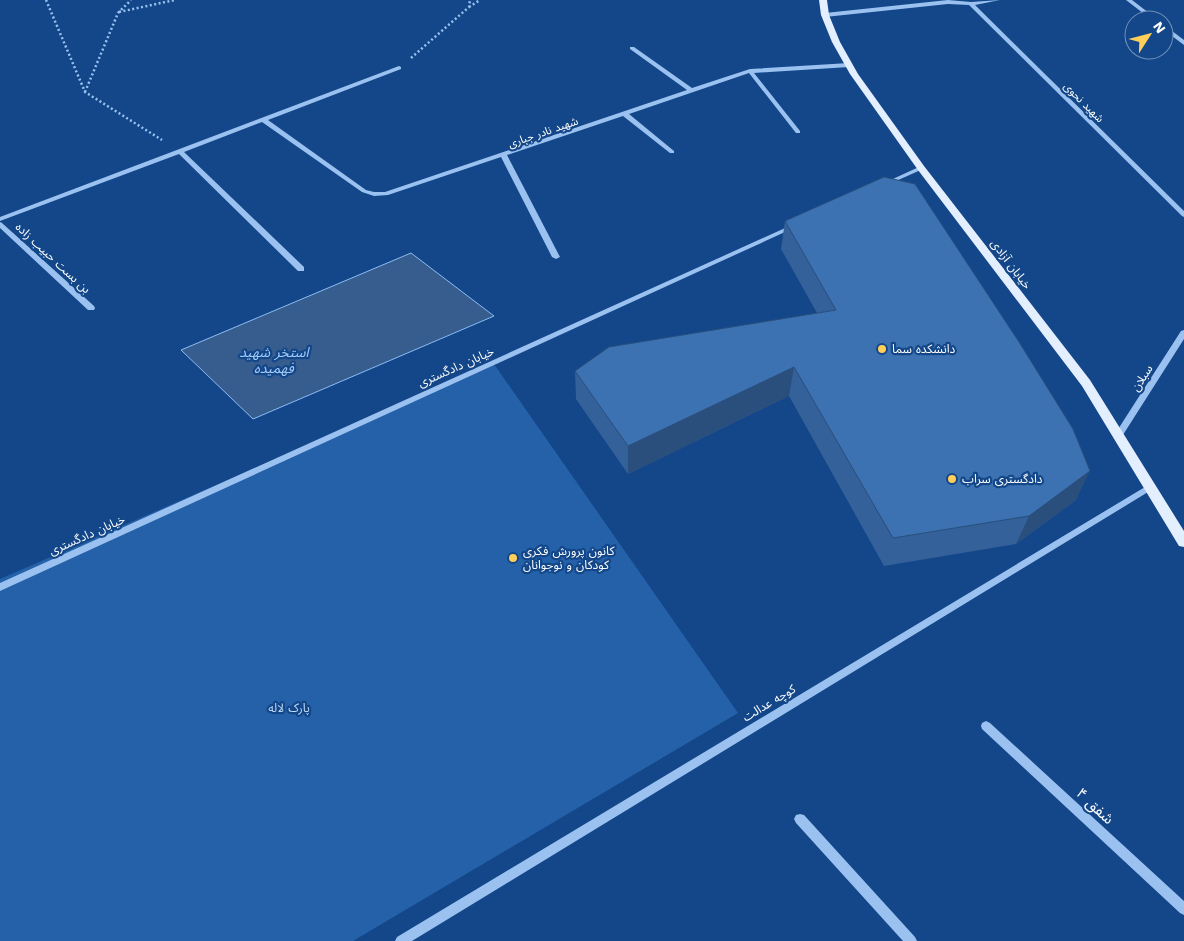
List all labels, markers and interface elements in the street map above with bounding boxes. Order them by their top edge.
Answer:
north arrow [1124,10,1174,60]
text: N [1150,18,1169,36]
street label: شهید نحوی [1061,80,1107,125]
street label: شهید نادر جباری [507,114,580,151]
street label: بن بست حبیب زاده [13,220,93,296]
street label: خیابان آزادی [988,236,1034,292]
place label: دانشکده سما [892,342,956,356]
marker: دانشکده سما [876,343,888,355]
water label: استخر شهید فهمیده [239,344,310,377]
street label: خیابان دادگستری [416,344,496,390]
street label: سبلان [1128,362,1156,394]
place label: دادگستری سراب [962,472,1043,486]
marker: دادگستری سراب [946,473,958,485]
street label: خیابان دادگستری [47,512,127,558]
place label: کانون پرورش فکری کودکان و نوجوانان [523,544,615,572]
marker: کانون پرورش فکری کودکان و نوجوانان [507,552,519,564]
street label: کوچه عدالت [740,681,799,725]
park label: پارک لاله [268,701,310,716]
street label: شفق ۴ [1072,784,1118,829]

